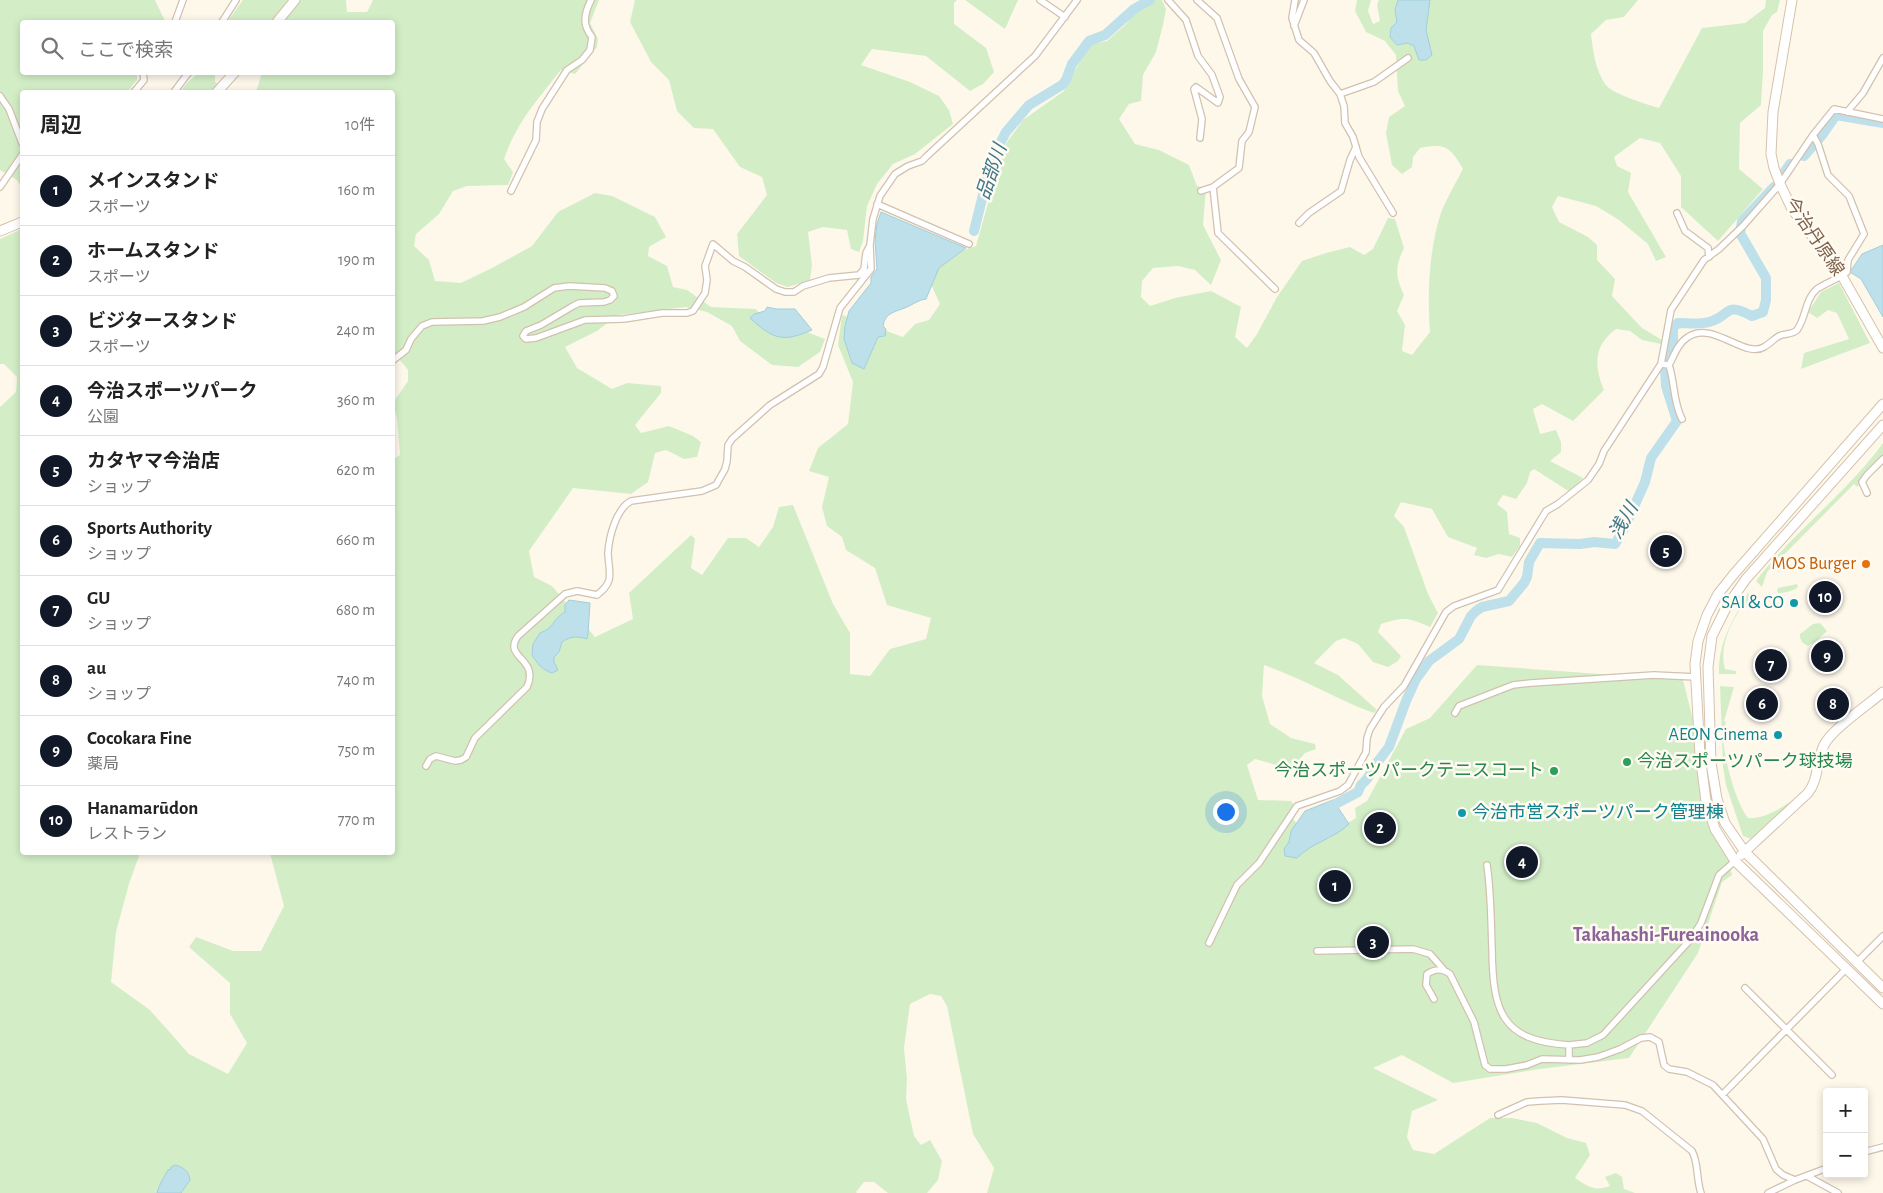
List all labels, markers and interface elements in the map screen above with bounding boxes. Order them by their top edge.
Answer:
search box [20,20,395,75]
icon: search [38,34,66,62]
text: ここで検索 [78,41,173,60]
text: 周辺 [40,115,82,136]
text: 10件 [345,117,375,133]
water label: 品部川 [973,140,1011,202]
text: メインスタンド [87,172,220,191]
text: 1 [53,182,59,198]
text: 160 m [338,182,375,198]
street label: 今治丹原線 [1781,194,1848,279]
text: スポーツ [87,199,151,215]
text: ホームスタンド [87,242,219,261]
text: 2 [52,252,60,268]
text: 190 m [338,252,375,268]
text: スポーツ [87,269,151,285]
text: ビジタースタンド [87,312,238,331]
text: 3 [53,322,59,338]
text: 240 m [336,322,375,338]
text: スポーツ [87,339,151,355]
text: 今治スポーツパーク [87,382,258,401]
text: 4 [52,392,60,408]
text: 360 m [337,392,375,408]
text: 公園 [87,409,119,425]
text: カタヤマ今治店 [87,452,220,471]
text: 5 [53,462,59,478]
text: 620 m [336,462,375,478]
text: ショップ [87,479,151,495]
water label: 浅川 [1605,498,1643,542]
text: Sports Authority [87,519,212,538]
text: 6 [52,532,60,548]
text: 660 m [336,532,375,548]
pin: 5 [1650,532,1682,570]
text: ショップ [87,546,151,562]
place label: MOS Burger [1772,555,1856,573]
marker: MOS Burger [1860,558,1872,570]
pin: 10 [1809,578,1841,616]
text: GU [87,589,110,608]
place label: SAI＆CO [1722,594,1784,612]
marker: SAI＆CO [1788,597,1800,609]
text: 7 [53,602,59,618]
text: 680 m [336,602,375,618]
text: ショップ [87,616,151,632]
pin: 9 [1811,637,1843,675]
pin: 7 [1755,646,1787,684]
text: au [87,659,106,678]
text: 8 [52,672,60,688]
text: 740 m [337,672,375,688]
pin: 6 [1746,685,1778,723]
pin: 8 [1817,685,1849,723]
text: ショップ [87,686,151,702]
place label: AEON Cinema [1668,726,1768,744]
text: Cocokara Fine [87,729,192,748]
marker: AEON Cinema [1772,729,1784,741]
text: 9 [52,742,60,758]
text: 750 m [338,742,375,758]
place label: 今治スポーツパーク球技場 [1637,751,1853,771]
text: 薬局 [87,756,119,772]
marker: 今治スポーツパーク球技場 [1621,756,1633,768]
place label: 今治スポーツパークテニスコート [1274,760,1544,780]
marker: 今治スポーツパークテニスコート [1548,765,1560,777]
text: Hanamarūdon [87,799,198,818]
your location [1213,799,1239,825]
place label: 今治市営スポーツパーク管理棟 [1472,802,1724,822]
marker: 今治市営スポーツパーク管理棟 [1456,807,1468,819]
pin: 2 [1364,809,1396,847]
text: 10 [49,812,63,828]
text: 770 m [338,812,375,828]
text: レストラン [87,826,167,842]
pin: 4 [1506,843,1538,881]
pin: 1 [1319,867,1351,905]
pin: 3 [1357,923,1389,961]
district label: Takahashi-Fureainooka [1573,925,1760,945]
map controls [1823,1088,1868,1178]
button: + [1823,1088,1868,1133]
button: − [1823,1133,1868,1178]

